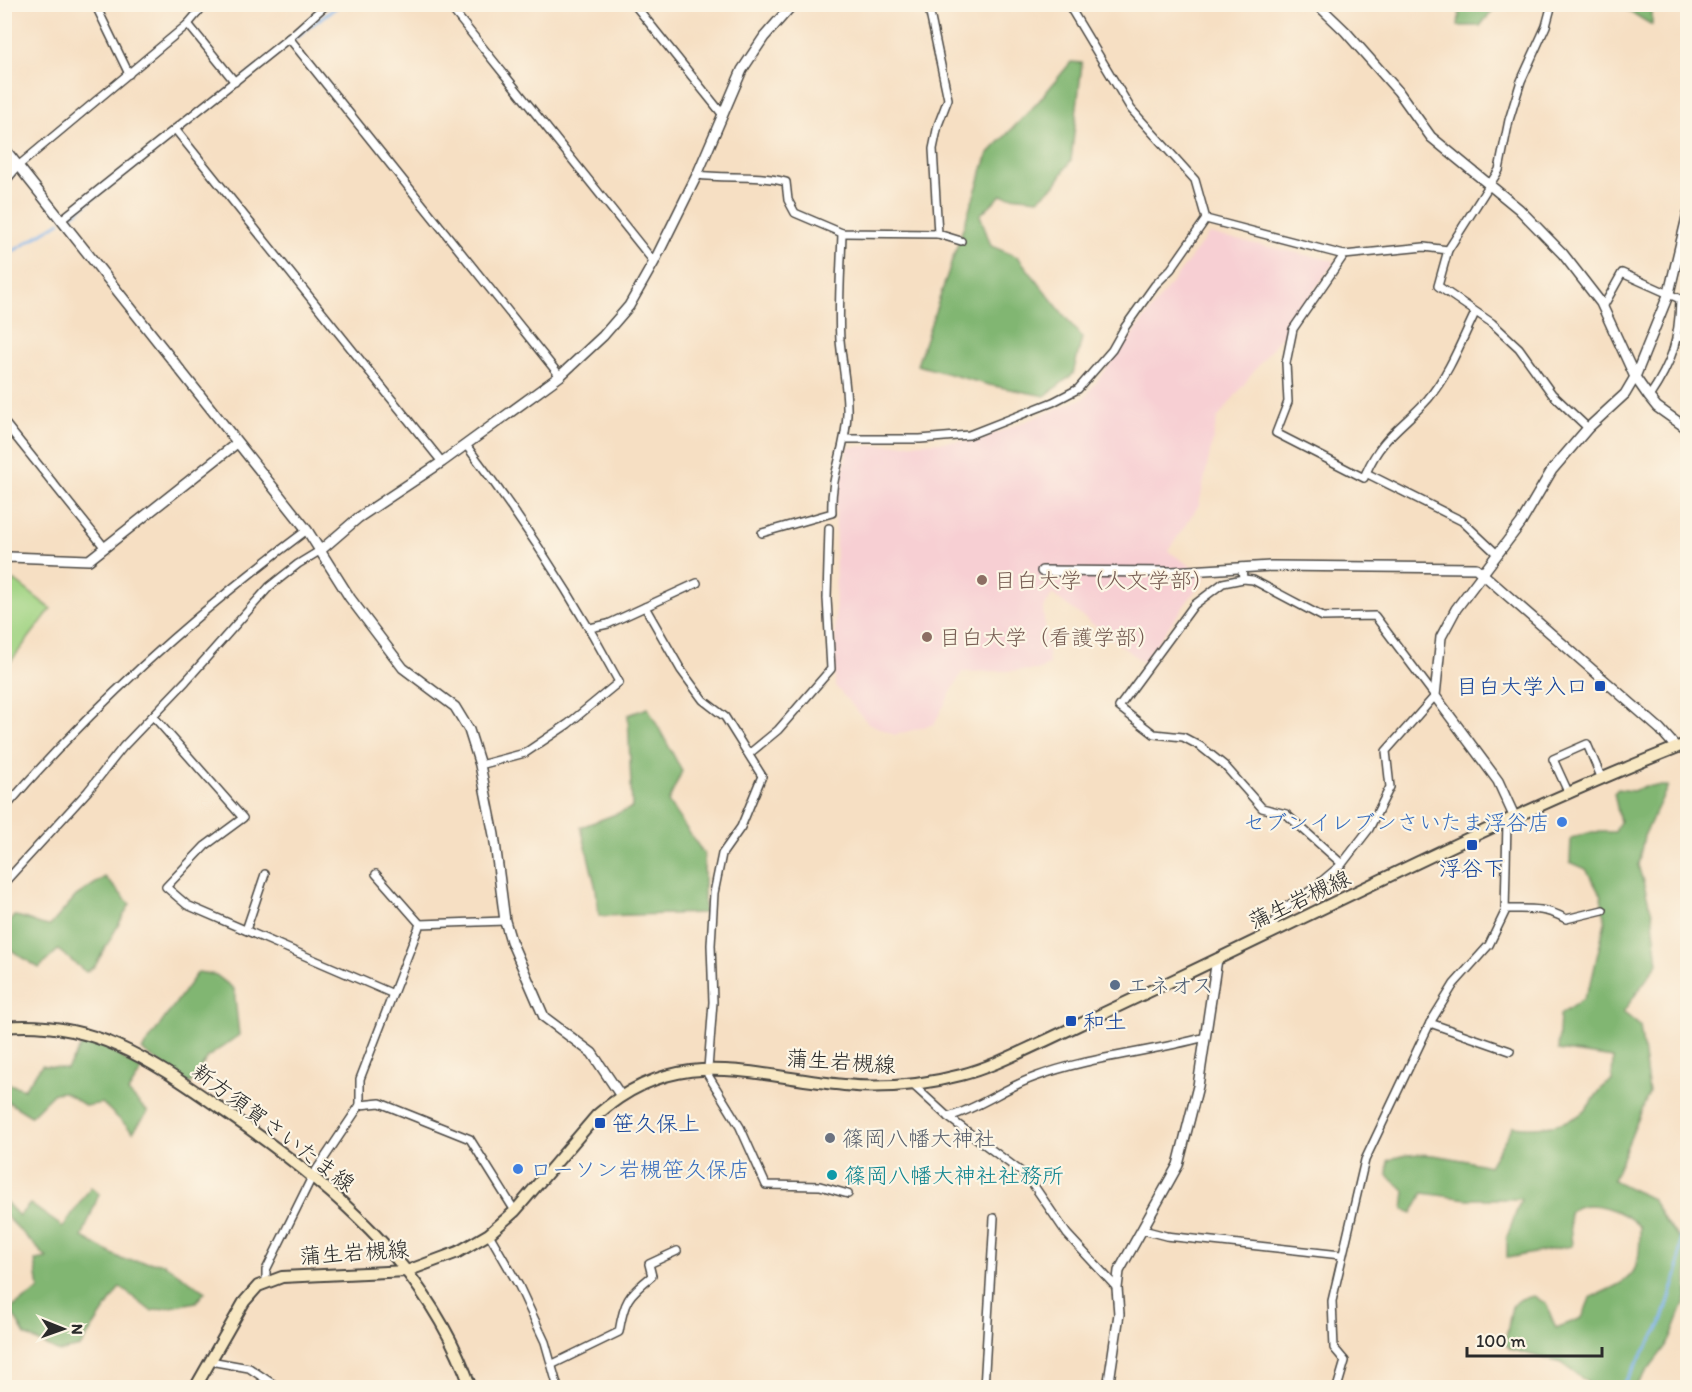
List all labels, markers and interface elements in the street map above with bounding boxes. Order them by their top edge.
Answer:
place label: 目白大学（人文学部） [994,567,1214,594]
marker: 目白大学（人文学部） [975,573,989,587]
place label: 目白大学（看護学部） [939,624,1159,651]
marker: 目白大学（看護学部） [920,630,934,644]
place label: 目白大学入口 [1456,673,1588,700]
marker: 目白大学入口 [1593,679,1607,693]
place label: セブンイレブンさいたま浮谷店 [1243,809,1550,836]
marker: セブンイレブンさいたま浮谷店 [1555,815,1569,829]
marker: 浮谷下 [1465,838,1479,852]
place label: 浮谷下 [1439,855,1505,882]
street label: 蒲生岩槻線 [1244,864,1355,935]
place label: エネオス [1127,972,1214,999]
marker: エネオス [1108,978,1122,992]
place label: 和土 [1083,1008,1127,1035]
marker: 和土 [1064,1014,1078,1028]
street label: 蒲生岩槻線 [785,1044,897,1079]
street label: 新方須賀さいたま線 [187,1057,361,1197]
place label: 笹久保上 [612,1110,700,1137]
marker: 笹久保上 [593,1116,607,1130]
place label: 篠岡八幡大神社 [842,1125,996,1152]
marker: 篠岡八幡大神社 [823,1131,837,1145]
place label: ローソン岩槻笹久保店 [530,1156,750,1183]
marker: ローソン岩槻笹久保店 [511,1162,525,1176]
place label: 篠岡八幡大神社社務所 [844,1162,1064,1189]
marker: 篠岡八幡大神社社務所 [825,1168,839,1182]
street label: 蒲生岩槻線 [298,1235,410,1270]
north arrow [33,1299,93,1359]
scale bar [1467,1320,1602,1358]
text: N [68,1324,87,1335]
text: 100 m [1476,1330,1526,1352]

